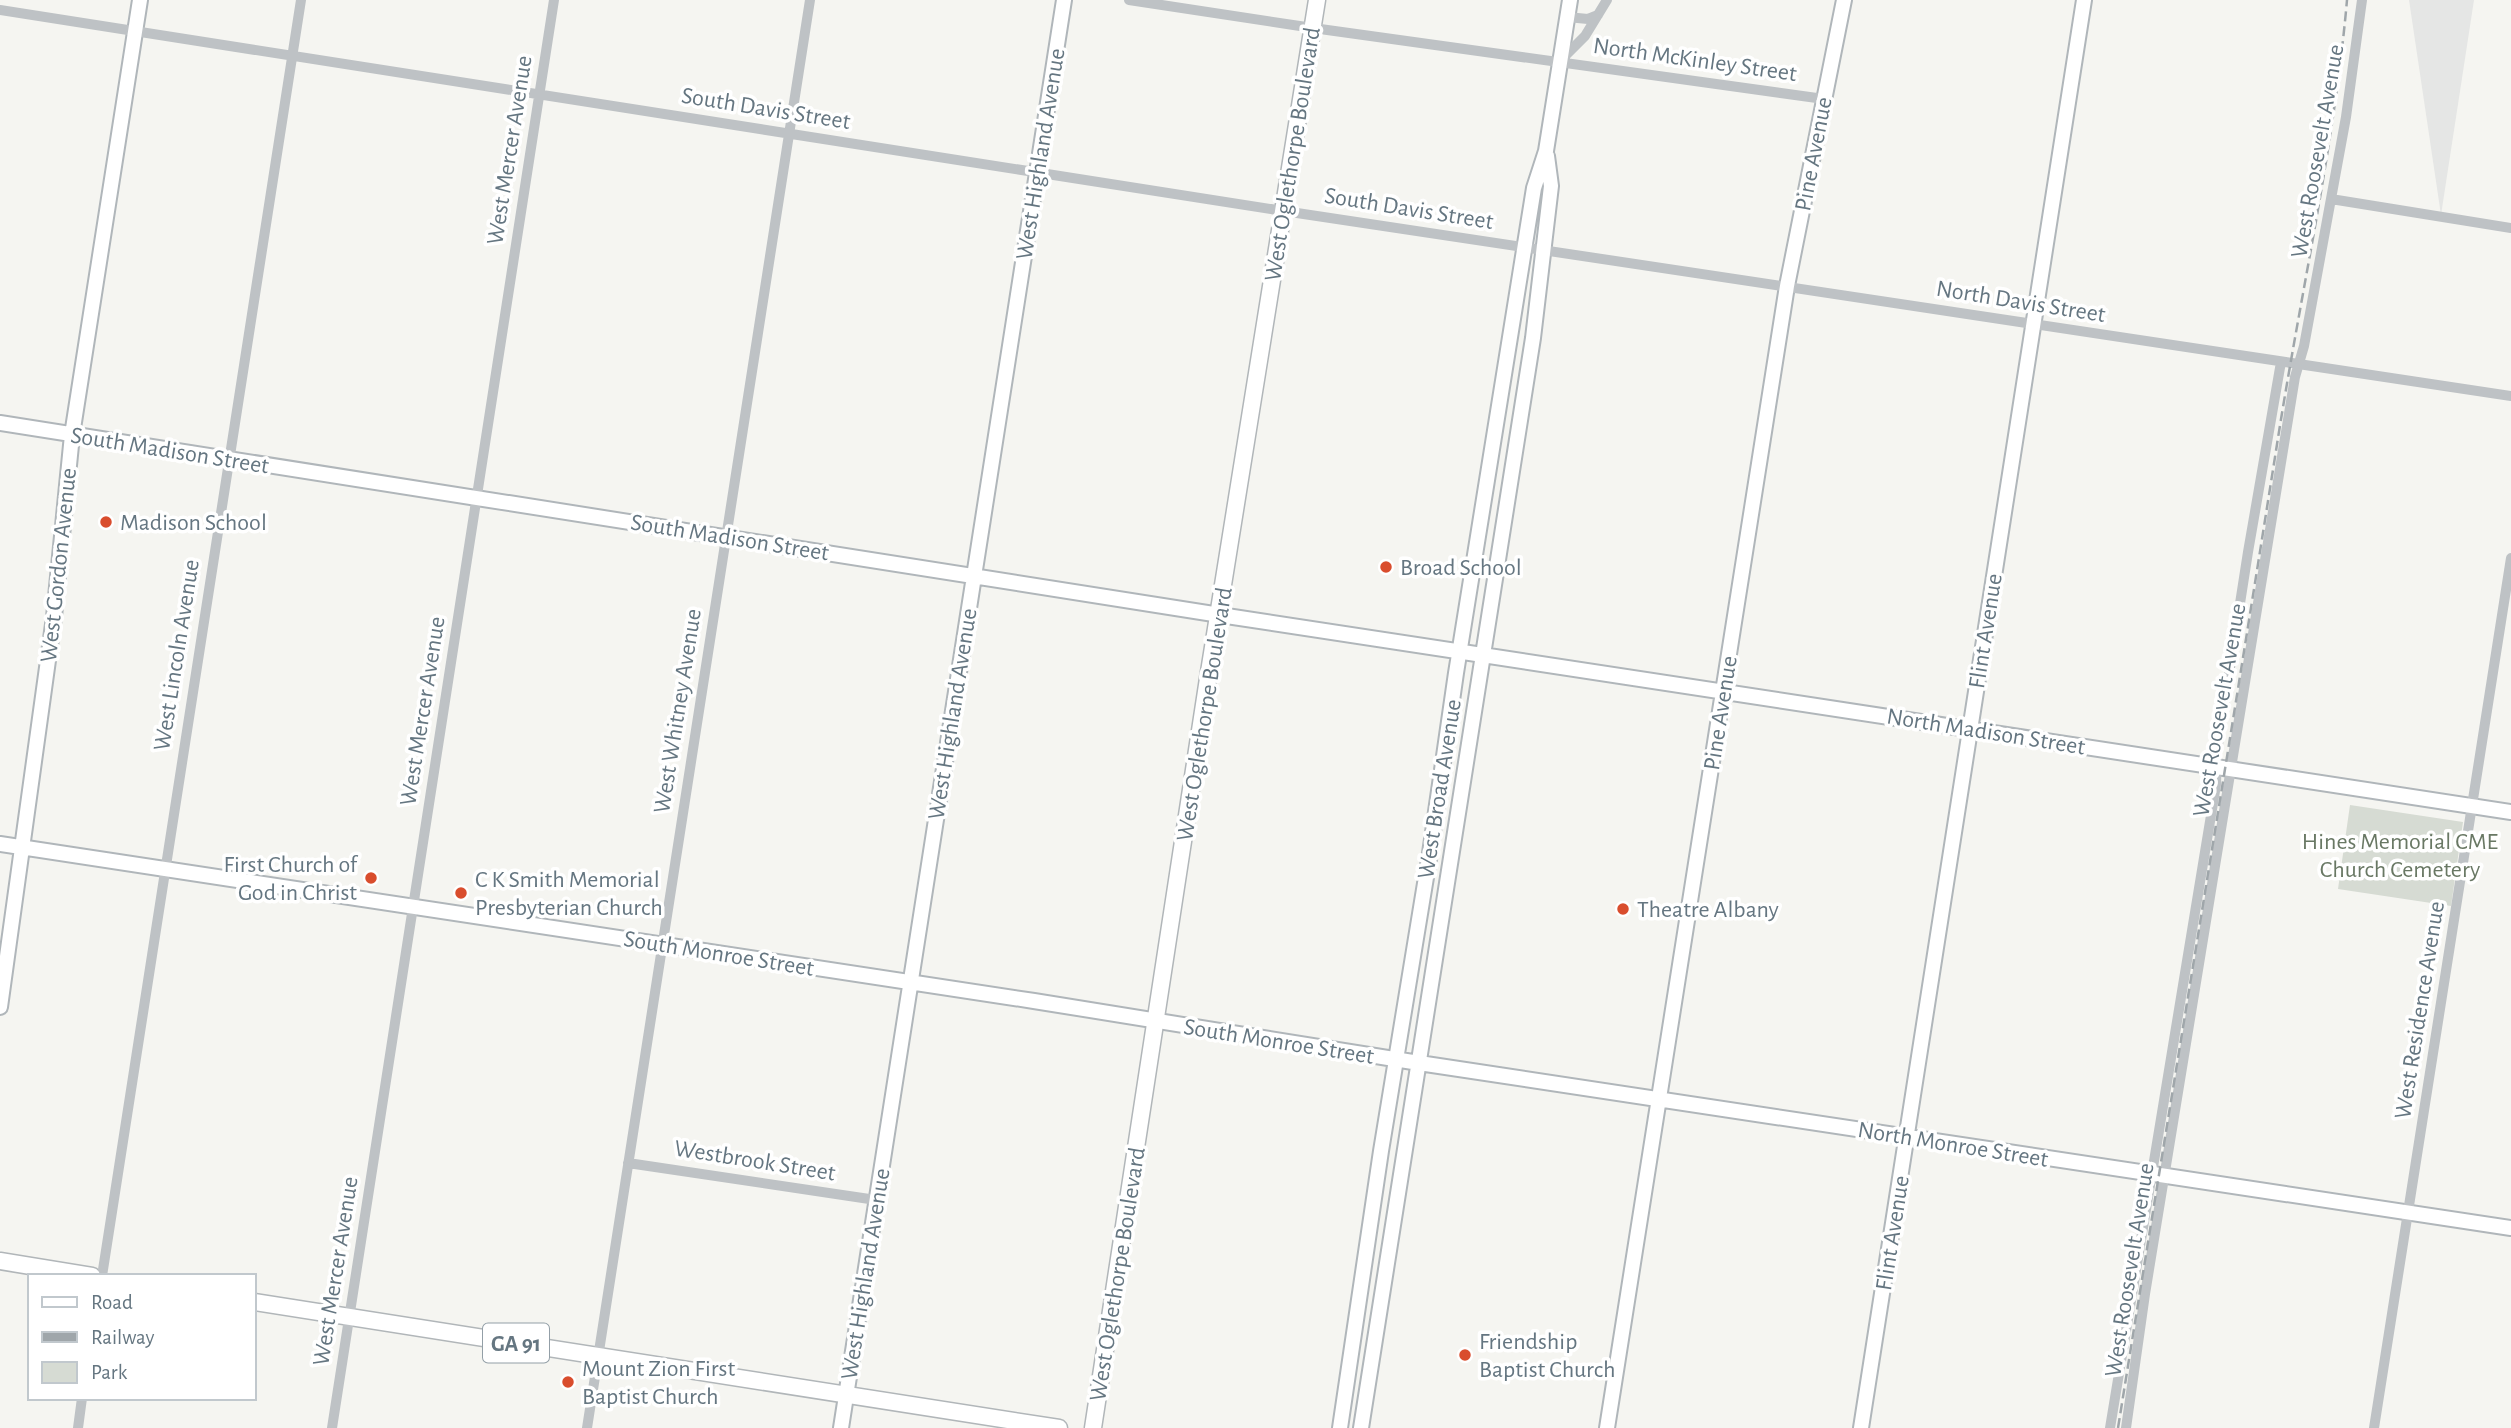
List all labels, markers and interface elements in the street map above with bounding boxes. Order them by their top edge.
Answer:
street label: West Oglethorpe Boulevard [1261,25,1325,283]
street label: North McKinley Street [1592,34,1799,86]
street label: West Roosevelt Avenue [2287,43,2349,260]
street label: West Highland Avenue [1012,47,1070,262]
street label: West Mercer Avenue [483,54,537,246]
street label: South Davis Street [680,84,852,134]
street label: Pine Avenue [1791,95,1837,213]
street label: South Davis Street [1323,184,1495,234]
street label: North Davis Street [1935,277,2107,327]
street label: South Madison Street [69,423,271,479]
street label: West Gordon Avenue [37,467,81,664]
street label: South Madison Street [629,510,831,566]
place label: Madison School [120,511,267,535]
marker: Madison School [98,514,114,530]
place label: Broad School [1400,556,1522,580]
street label: West Lincoln Avenue [150,558,204,753]
marker: Broad School [1378,559,1394,575]
street label: Flint Avenue [1965,572,2007,690]
street label: West Oglethorpe Boulevard [1173,585,1237,843]
street label: West Roosevelt Avenue [2189,602,2251,819]
street label: West Whitney Avenue [650,607,706,815]
street label: West Highland Avenue [924,607,982,822]
street label: West Mercer Avenue [396,615,450,807]
street label: Pine Avenue [1700,654,1742,772]
street label: West Broad Avenue [1414,698,1466,881]
street label: North Madison Street [1885,704,2087,760]
park label: Hines Memorial CME Church Cemetery [2302,830,2499,882]
place label: First Church of God in Christ [224,853,359,905]
place label: C K Smith Memorial Presbyterian Church [475,868,663,920]
marker: First Church of God in Christ [363,870,379,886]
marker: C K Smith Memorial Presbyterian Church [453,885,469,901]
place label: Theatre Albany [1637,898,1779,922]
street label: West Residence Avenue [2391,900,2449,1121]
marker: Theatre Albany [1615,901,1631,917]
street label: South Monroe Street [622,927,816,981]
street label: South Monroe Street [1182,1015,1376,1069]
street label: North Monroe Street [1856,1118,2050,1172]
street label: Westbrook Street [673,1136,837,1186]
street label: West Oglethorpe Boulevard [1086,1145,1150,1403]
street label: West Roosevelt Avenue [2101,1161,2159,1379]
street label: West Highland Avenue [837,1167,895,1382]
street label: Flint Avenue [1872,1174,1914,1292]
street label: West Mercer Avenue [309,1175,363,1367]
legend [28,1274,256,1400]
text: Road [91,1292,133,1313]
road number: GA 91 [483,1324,549,1362]
text: Railway [91,1327,154,1348]
place label: Friendship Baptist Church [1479,1330,1616,1382]
marker: Friendship Baptist Church [1457,1347,1473,1363]
place label: Mount Zion First Baptist Church [582,1357,735,1409]
text: Park [91,1362,128,1383]
marker: Mount Zion First Baptist Church [560,1374,576,1390]

